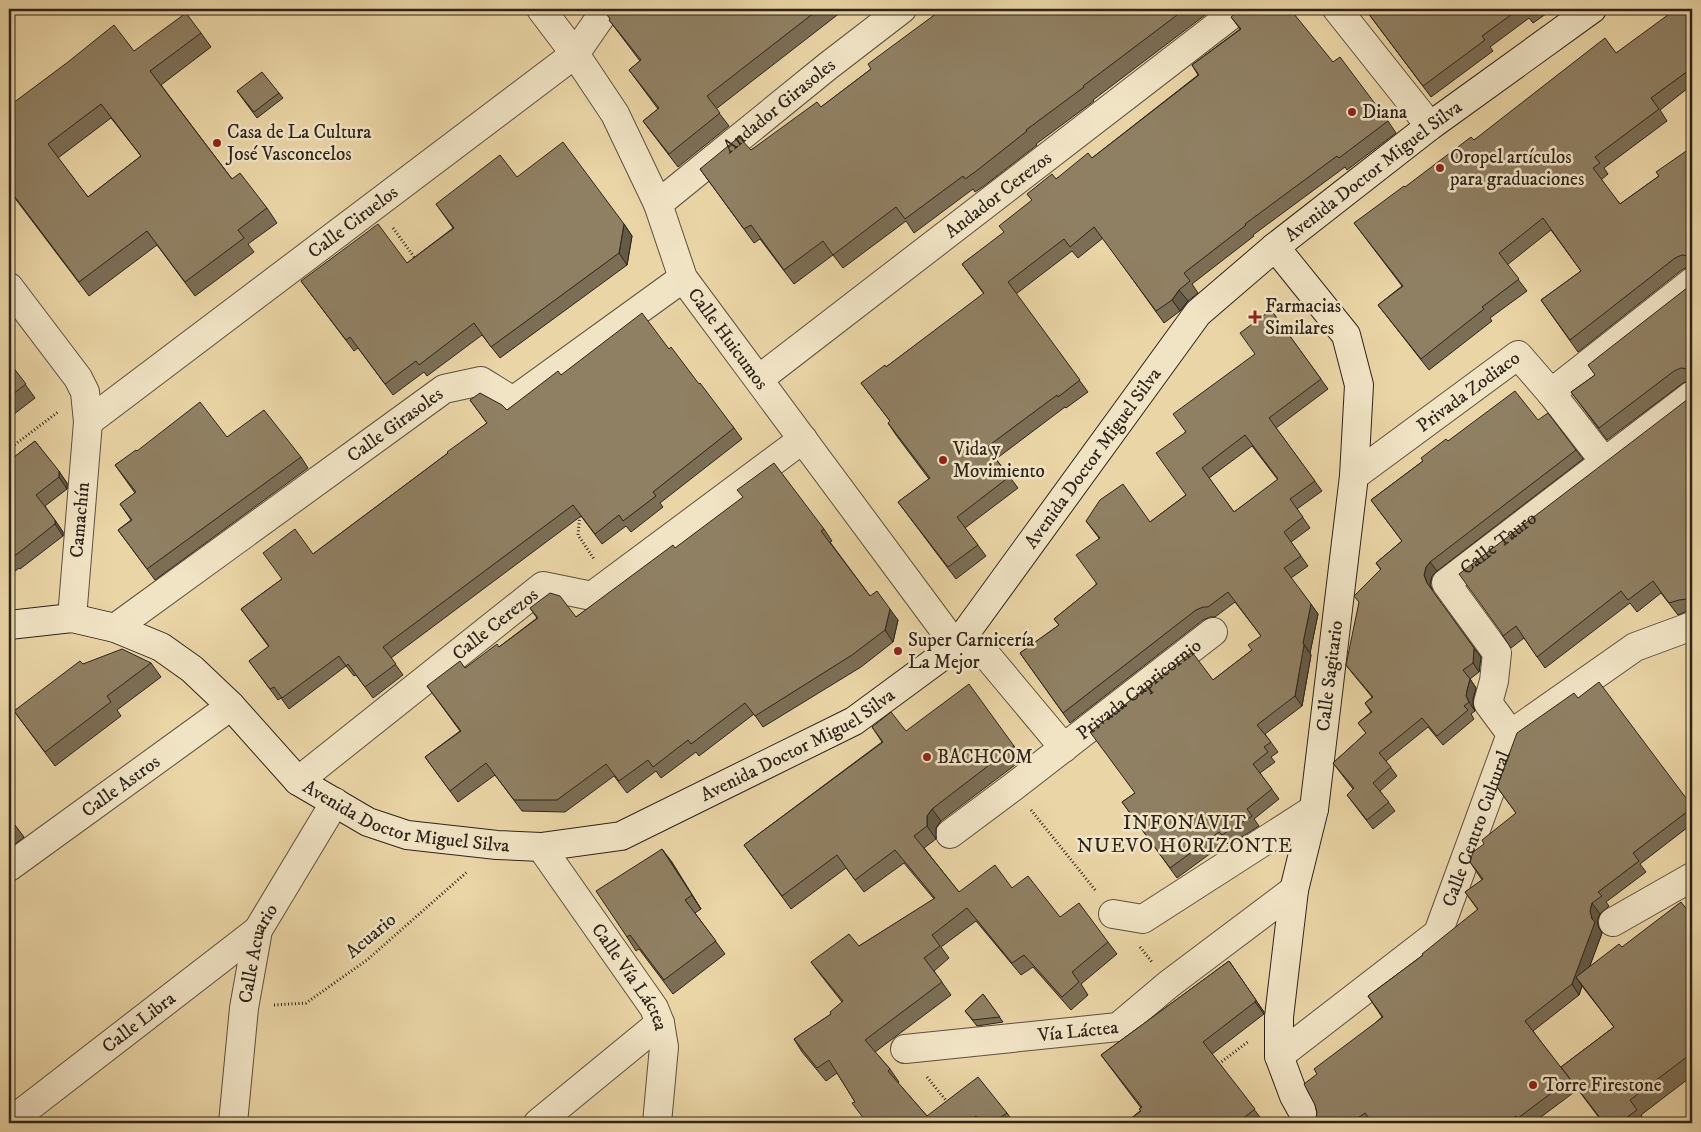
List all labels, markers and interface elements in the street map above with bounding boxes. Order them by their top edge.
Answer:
street label: Andador Girasoles [718,53,840,158]
street label: Avenida Doctor Miguel Silva [1280,95,1466,247]
place label: Diana [1362,101,1407,124]
marker: Diana [1346,106,1358,118]
place label: Casa de La Cultura José Vasconcelos [225,121,371,166]
marker: Casa de La Cultura José Vasconcelos [211,137,223,149]
street label: Andador Cerezos [940,146,1056,243]
place label: Oropel artículos para graduaciones [1449,146,1584,191]
marker: Oropel artículos para graduaciones [1434,162,1446,174]
street label: Calle Ciruelos [303,180,402,263]
street label: Calle Huicumos [683,283,773,394]
place label: Farmacias Similares [1265,295,1341,340]
marker: Farmacias Similares [1249,311,1261,323]
street label: Privada Zodiaco [1412,346,1524,437]
street label: Avenida Doctor Miguel Silva [1019,363,1166,553]
street label: Calle Girasoles [343,382,447,467]
place label: Vida y Movimiento [952,438,1045,483]
marker: Vida y Movimiento [937,454,949,466]
street label: Camachín [65,481,95,559]
street label: Calle Tauro [1455,506,1541,580]
street label: Calle Cerezos [448,583,543,665]
street label: Calle Sagitario [1312,619,1348,733]
place label: Super Carnicería La Mejor [908,629,1034,674]
street label: Privada Capricornio [1072,634,1206,745]
marker: Super Carnicería La Mejor [892,645,904,657]
street label: Avenida Doctor Miguel Silva [697,683,899,807]
place label: BACHCOM [937,746,1033,769]
street label: Calle Centro Cultural [1437,747,1515,910]
street label: Calle Astros [77,750,164,822]
marker: BACHCOM [921,751,933,763]
street label: Avenida Doctor Miguel Silva [299,775,510,857]
district label: INFONAVIT NUEVO HORIZONTE [1077,811,1293,859]
street label: Calle Acuario [234,900,283,1005]
street label: Acuario [341,908,401,964]
street label: Calle Vía Láctea [587,919,673,1032]
street label: Calle Libra [97,987,180,1058]
street label: Vía Láctea [1036,1016,1119,1047]
place label: Torre Firestone [1543,1074,1662,1097]
marker: Torre Firestone [1527,1079,1539,1091]

